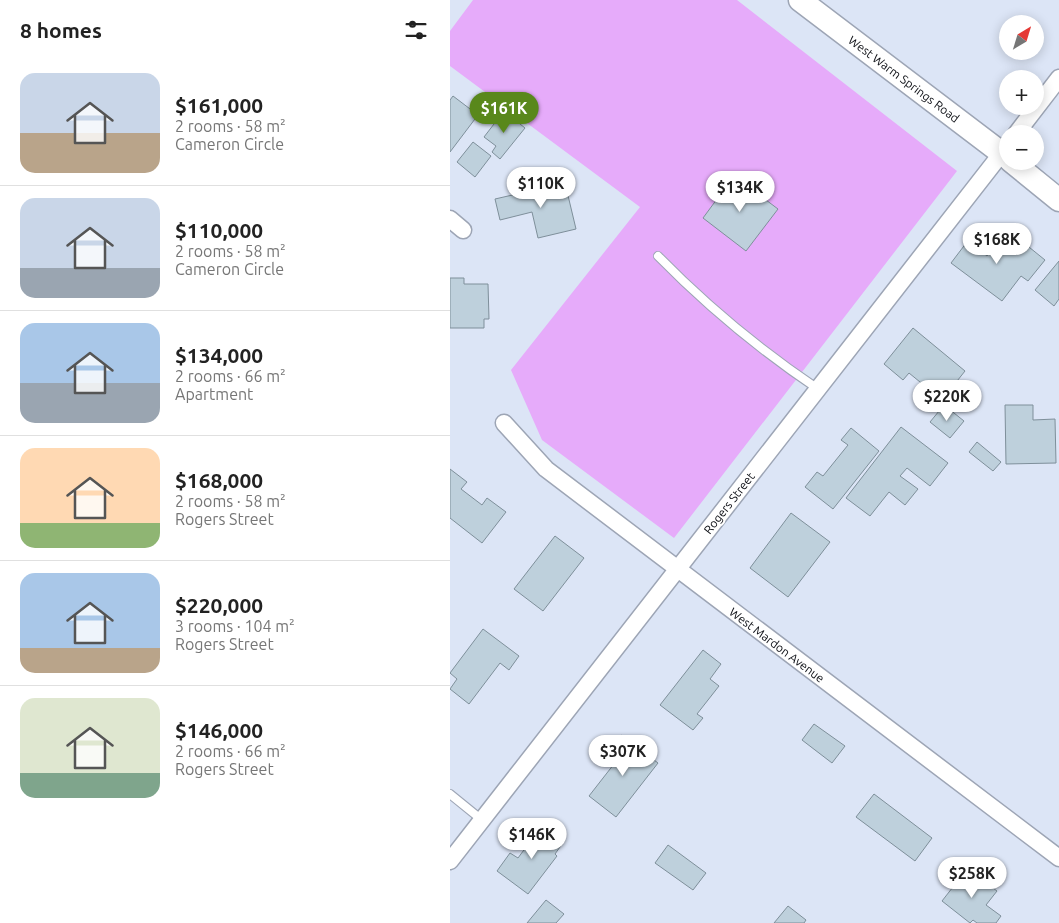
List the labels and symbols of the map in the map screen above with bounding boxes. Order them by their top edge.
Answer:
north arrow [999,15,1044,60]
street label: West Warm Springs Road [846,33,962,125]
pin: $161K [469,92,539,134]
pin: $110K [506,166,576,209]
pin: $134K [705,170,775,213]
pin: $168K [962,222,1032,265]
pin: $220K [912,380,982,422]
street label: Rogers Street [701,470,757,536]
street label: West Mardon Avenue [727,605,827,685]
pin: $307K [588,734,658,777]
pin: $146K [497,818,567,860]
pin: $258K [937,856,1007,899]

